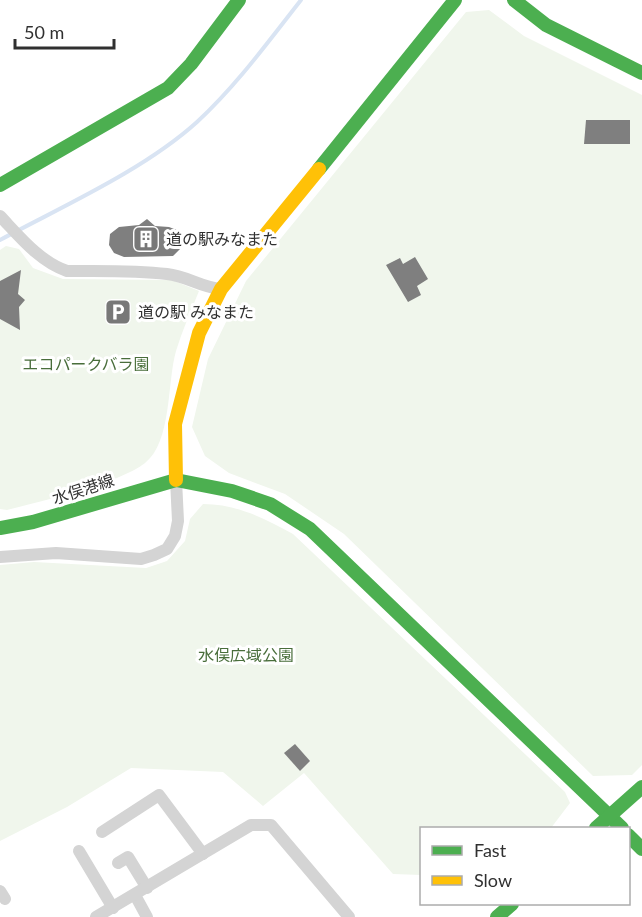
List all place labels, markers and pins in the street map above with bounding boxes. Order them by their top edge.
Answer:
building icon: 道の駅みなまた [131,224,161,254]
place label: 道の駅みなまた [166,229,278,248]
parking icon: 道の駅 みなまた [103,297,133,327]
place label: 道の駅 みなまた [138,302,254,321]

